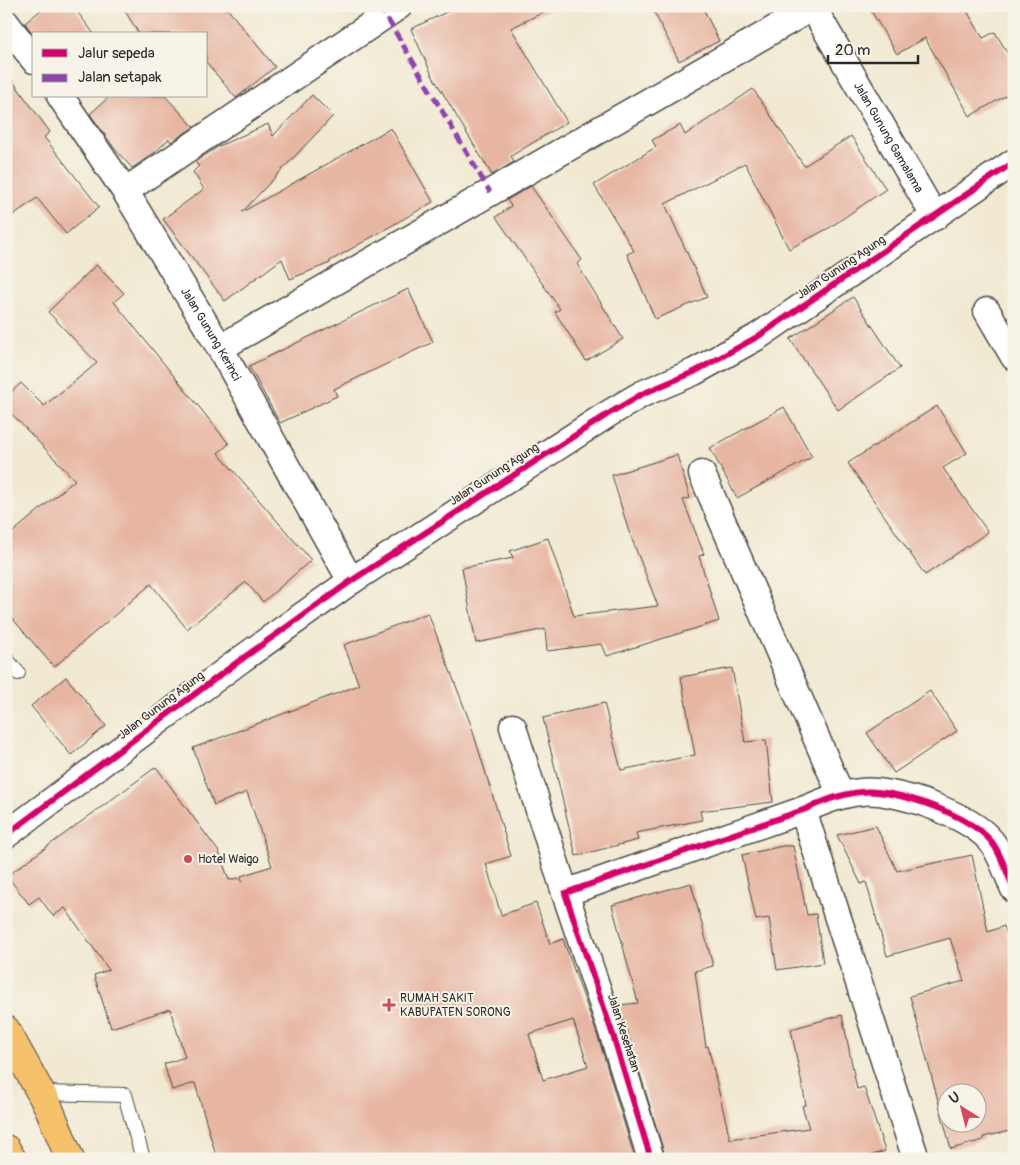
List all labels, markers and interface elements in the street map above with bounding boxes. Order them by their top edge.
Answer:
legend [32,32,208,98]
scale bar [828,32,918,64]
text: 20 m [835,41,870,60]
text: Jalur sepeda [78,44,155,63]
text: Jalan setapak [78,68,162,87]
street label: Jalan Gunung Gamalama [850,80,926,196]
street label: Jalan Gunung Agung [794,232,888,303]
street label: Jalan Gunung Kerinci [177,285,244,384]
street label: Jalan Gunung Agung [447,440,542,509]
street label: Jalan Gunung Agung [115,668,207,743]
place label: Hotel Waigo [198,852,259,867]
marker: Hotel Waigo [182,853,194,865]
place label: RUMAH SAKIT KABUPATEN SORONG [400,991,511,1020]
street label: Jalan Kesehatan [604,992,643,1074]
marker: RUMAH SAKIT KABUPATEN SORONG [382,998,396,1012]
north arrow [938,1082,988,1132]
text: U [946,1088,963,1107]

